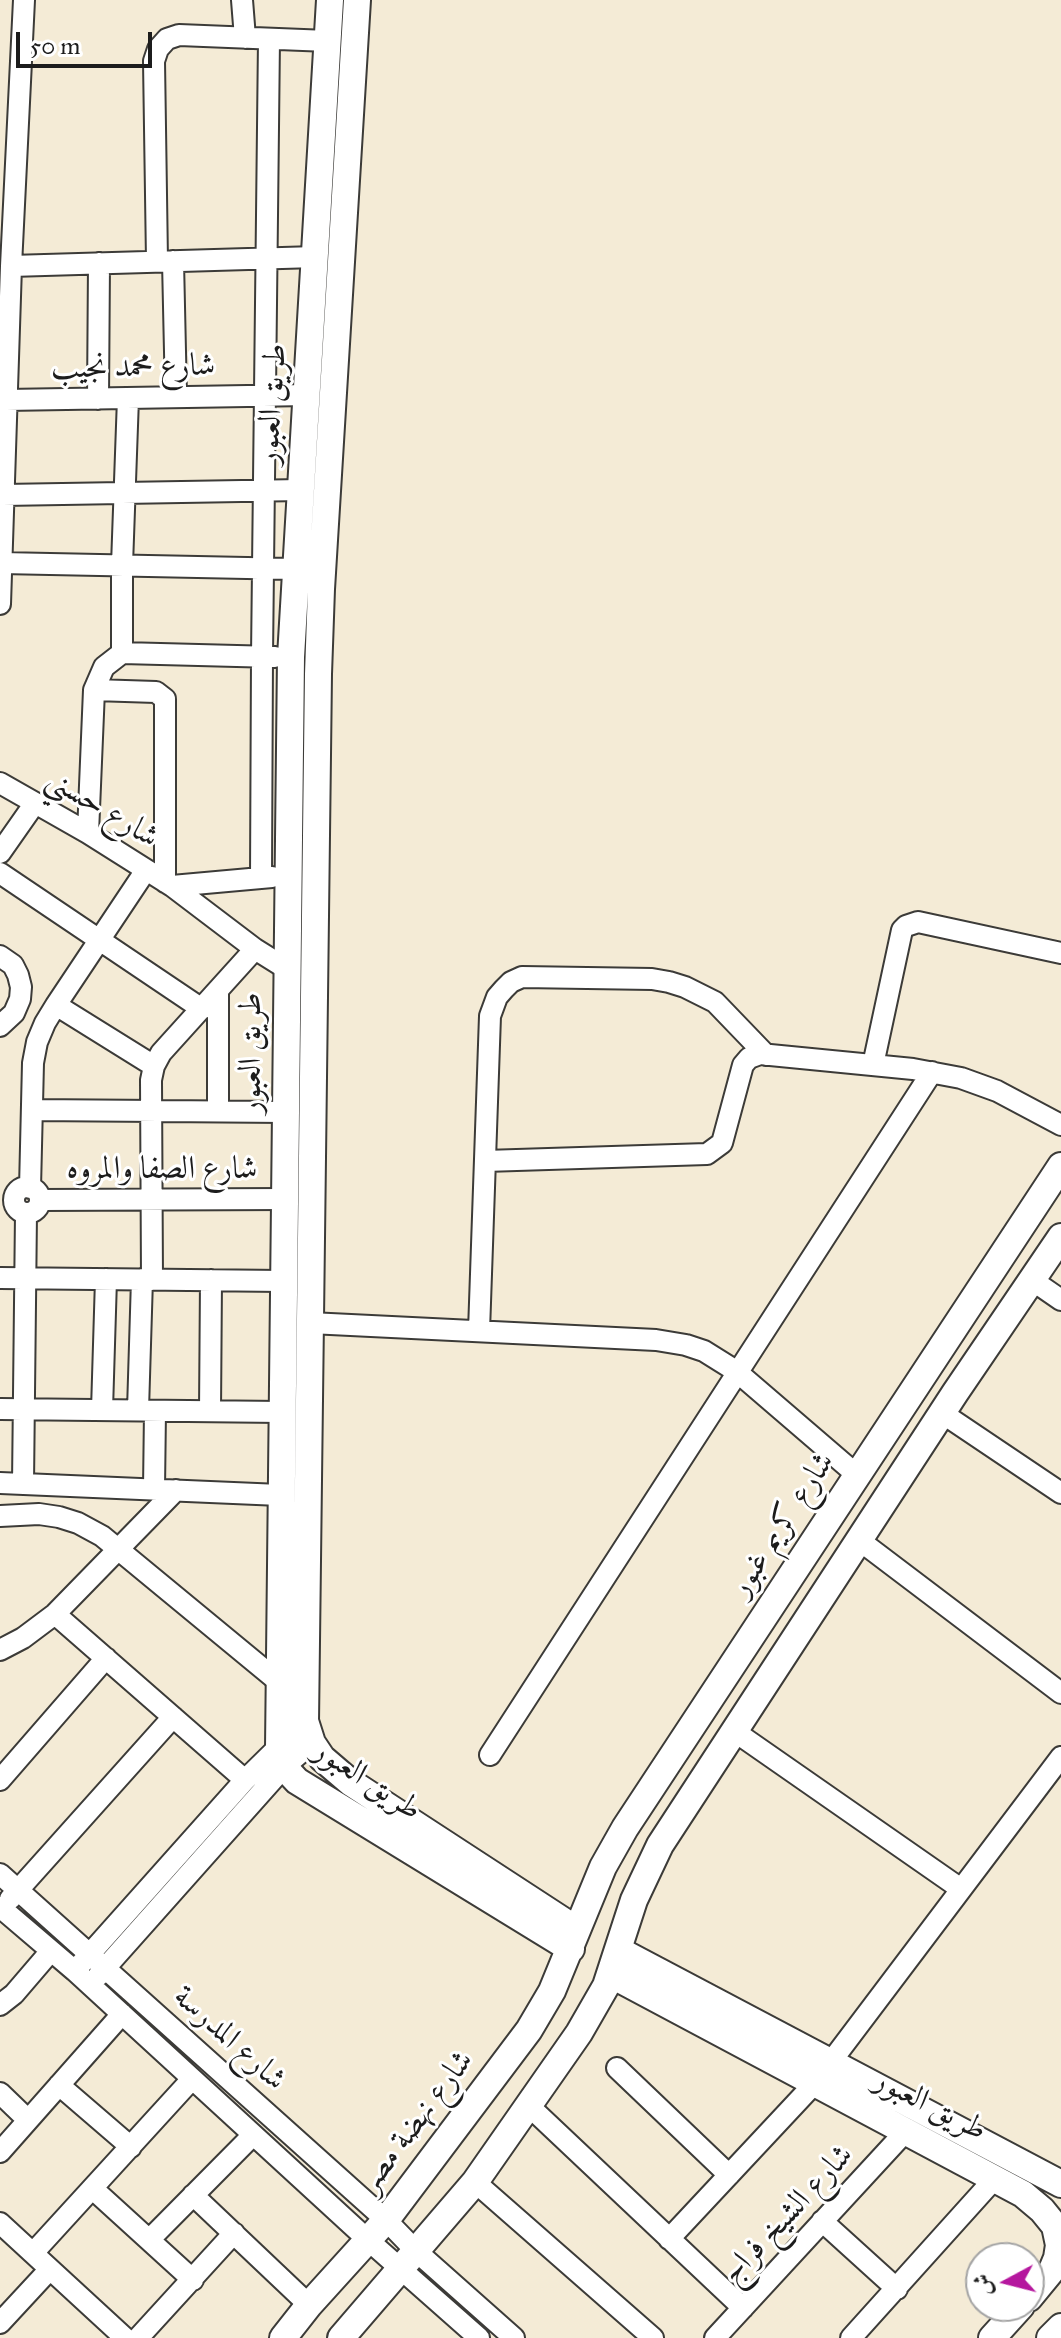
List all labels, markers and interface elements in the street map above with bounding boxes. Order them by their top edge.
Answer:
scale bar [20,16,156,66]
text: 50 m [30,31,80,61]
street label: طريق العبور [250,342,296,466]
street label: شارع محمد نجيب [50,347,216,389]
street label: شارع حسني [39,760,165,858]
street label: طريق العبور [233,992,271,1114]
street label: شارع الصفا والمروه [66,1151,258,1189]
street label: شارع كريم غبور [722,1445,844,1605]
street label: طريق العبور [306,1732,428,1830]
street label: شارع المدرسة [165,1978,293,2100]
street label: شارع نهضة مصر [351,2043,483,2201]
street label: طريق العبور [867,2061,993,2151]
street label: شارع الشيخ فراج [714,2137,862,2293]
north arrow [965,2242,1045,2322]
text: ش [968,2272,997,2297]

